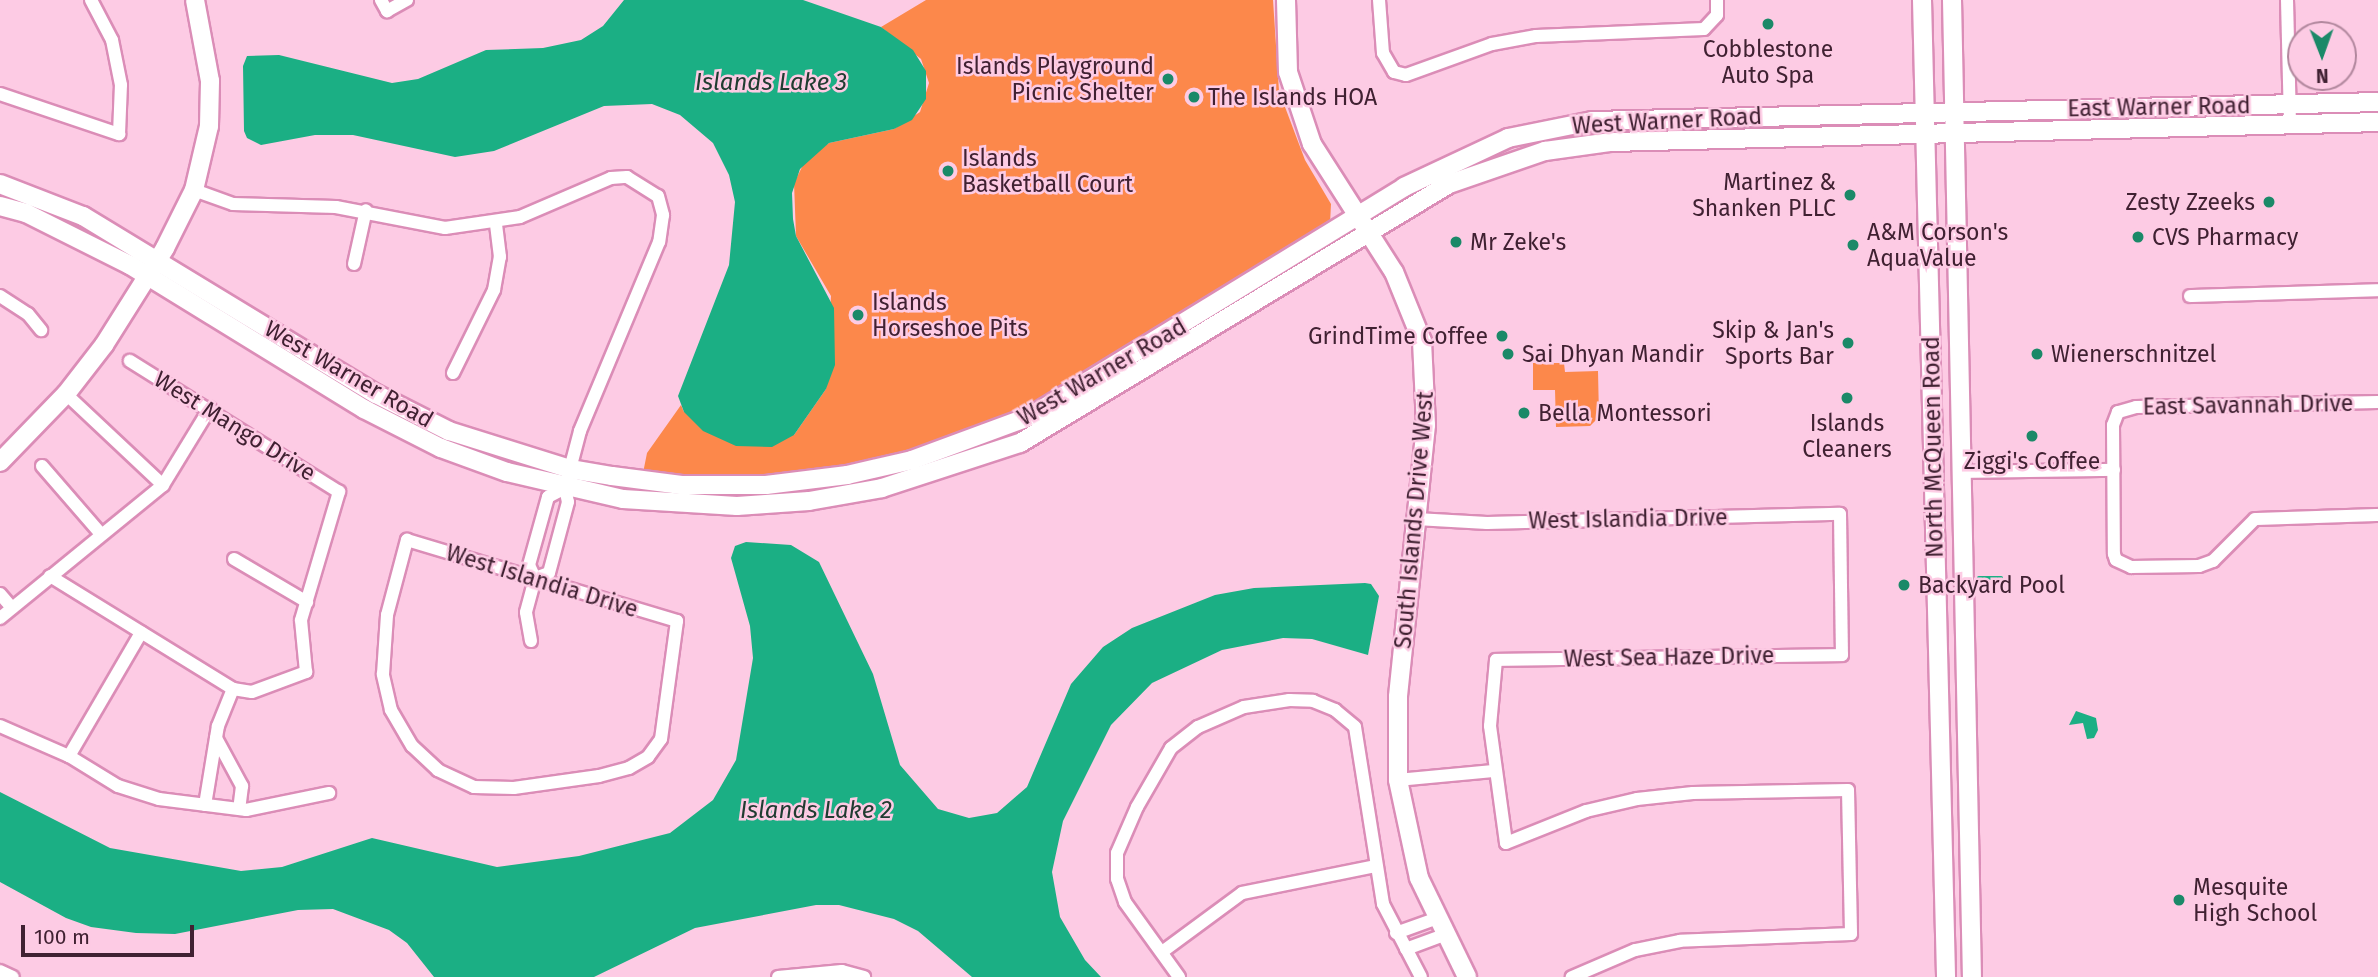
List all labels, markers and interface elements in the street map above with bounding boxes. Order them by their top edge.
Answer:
marker: Cobblestone Auto Spa [1760,16,1776,32]
north arrow [2287,21,2357,91]
place label: Cobblestone Auto Spa [1703,35,1833,89]
place label: Islands Playground Picnic Shelter [956,52,1154,106]
text: N [2316,64,2329,87]
water label: Islands Lake 3 [695,69,847,97]
marker: Islands Playground Picnic Shelter [1160,71,1176,87]
place label: The Islands HOA [1208,83,1377,111]
marker: The Islands HOA [1186,89,1202,105]
street label: East Warner Road [2067,92,2251,122]
street label: West Warner Road [1571,102,1763,140]
place label: Islands Basketball Court [962,144,1133,198]
marker: Islands Basketball Court [940,163,956,179]
place label: Martinez & Shanken PLLC [1692,168,1836,222]
marker: Martinez & Shanken PLLC [1842,187,1858,203]
place label: Zesty Zzeeks [2126,188,2255,216]
marker: Zesty Zzeeks [2261,194,2277,210]
place label: A&M Corson's AquaValue [1867,218,2008,272]
place label: CVS Pharmacy [2152,223,2298,251]
place label: Mr Zeke's [1470,228,1566,256]
marker: CVS Pharmacy [2130,229,2146,245]
marker: Mr Zeke's [1448,234,1464,250]
marker: A&M Corson's AquaValue [1845,237,1861,253]
place label: Islands Horseshoe Pits [872,288,1028,342]
marker: Islands Horseshoe Pits [850,307,866,323]
street label: West Warner Road [1013,313,1191,431]
street label: West Warner Road [260,315,438,433]
place label: Skip & Jan's Sports Bar [1712,316,1834,370]
place label: GrindTime Coffee [1308,322,1488,350]
marker: GrindTime Coffee [1494,328,1510,344]
marker: Skip & Jan's Sports Bar [1840,335,1856,351]
street label: North McQueen Road [1917,336,1949,558]
place label: Sai Dhyan Mandir [1522,340,1704,368]
place label: Wienerschnitzel [2051,340,2216,368]
marker: Sai Dhyan Mandir [1500,346,1516,362]
marker: Wienerschnitzel [2029,346,2045,362]
street label: West Mango Drive [149,365,321,487]
street label: East Savannah Drive [2142,389,2354,421]
street label: South Islands Drive West [1389,390,1439,650]
marker: Islands Cleaners [1839,390,1855,406]
place label: Bella Montessori [1538,399,1712,427]
marker: Bella Montessori [1516,405,1532,421]
place label: Islands Cleaners [1802,409,1892,463]
marker: Ziggi's Coffee [2024,428,2040,444]
place label: Ziggi's Coffee [1964,447,2100,475]
street label: West Islandia Drive [1528,503,1728,535]
street label: West Islandia Drive [443,539,641,623]
place label: Backyard Pool [1918,571,2065,599]
marker: Backyard Pool [1896,577,1912,593]
street label: West Sea Haze Drive [1564,641,1774,673]
water label: Islands Lake 2 [740,797,892,825]
place label: Mesquite High School [2193,873,2317,927]
marker: Mesquite High School [2171,892,2187,908]
scale bar [24,911,198,955]
text: 100 m [34,924,90,950]

